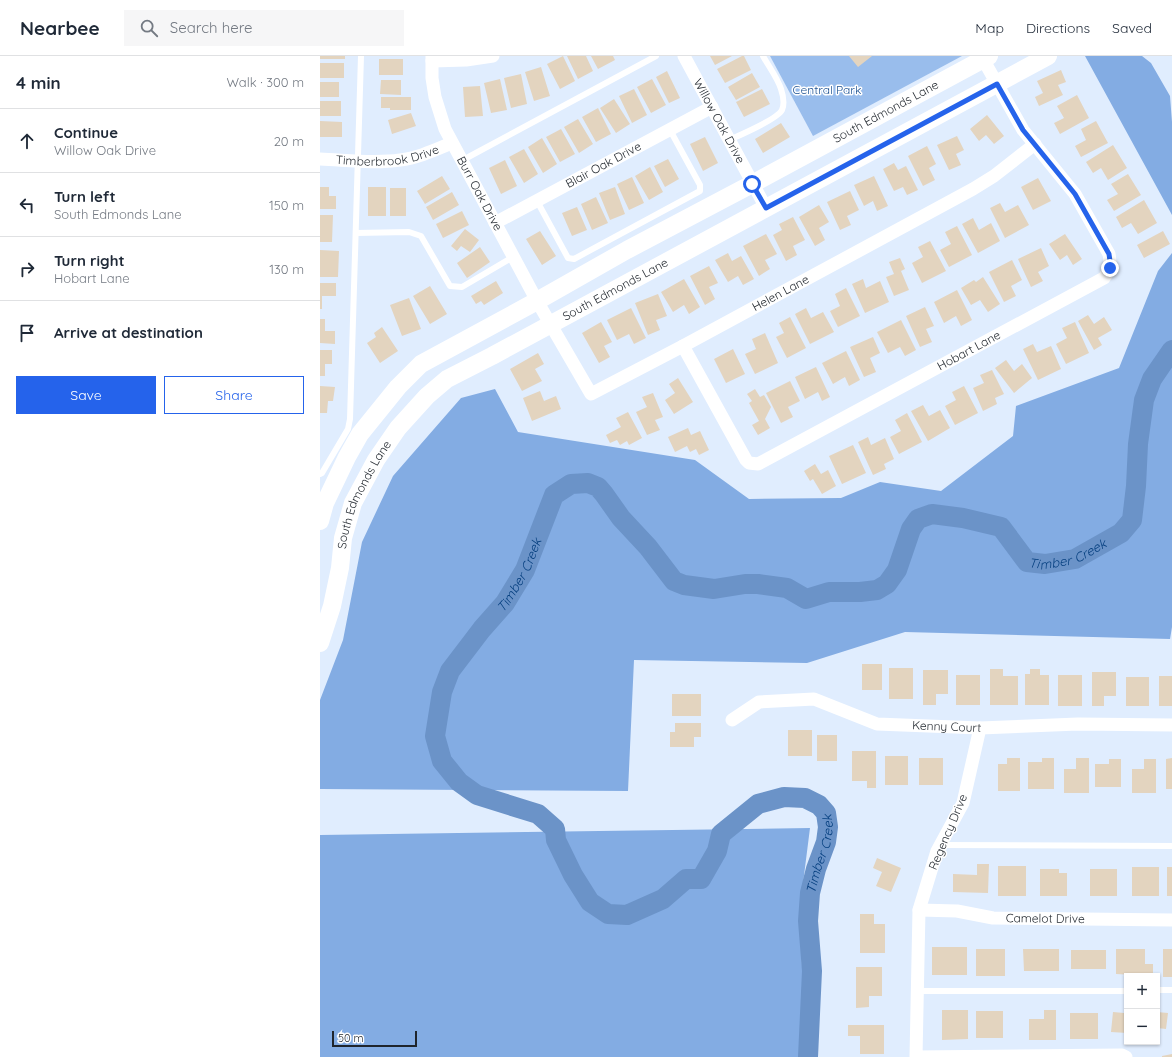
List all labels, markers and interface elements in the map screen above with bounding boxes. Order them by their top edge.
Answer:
search box [124,10,404,46]
text: Nearbee [20,16,100,40]
icon: search [138,17,160,39]
text: Search here [170,18,253,37]
text: Map [975,19,1004,37]
text: Directions [1026,19,1090,37]
text: Saved [1112,19,1152,37]
text: 4 min [16,72,61,93]
text: Walk · 300 m [226,74,304,90]
street label: Willow Oak Drive [691,76,749,166]
street label: South Edmonds Lane [830,77,941,146]
park label: Central Park [793,82,861,97]
text: Continue [54,123,118,142]
icon: ahead [16,130,38,152]
text: 20 m [274,133,304,149]
street label: Blair Oak Drive [563,138,644,191]
street label: Timberbrook Drive [335,141,441,169]
text: Willow Oak Drive [54,142,156,158]
street label: Burr Oak Drive [454,154,506,233]
route start [743,175,761,193]
text: Turn left [54,187,116,206]
icon: left [16,194,38,216]
text: 150 m [269,197,304,213]
text: South Edmonds Lane [54,206,182,222]
text: Turn right [54,251,125,270]
street label: South Edmonds Lane [560,254,671,324]
icon: right [16,258,38,280]
route end [1101,259,1119,277]
text: 130 m [269,261,304,277]
text: Hobart Lane [54,270,130,286]
street label: Helen Lane [749,271,811,314]
icon: arrive [16,322,38,344]
text: Arrive at destination [54,323,203,342]
street label: Hobart Lane [934,327,1003,373]
button: Save [16,376,156,414]
button: Share [164,376,304,414]
street label: South Edmonds Lane [334,437,394,549]
water label: Timber Creek [1028,534,1110,573]
water label: Timber Creek [493,535,545,615]
street label: Kenny Court [912,717,982,735]
street label: Regency Drive [925,791,970,872]
water label: Timber Creek [802,812,836,895]
street label: Camelot Drive [1006,910,1085,926]
map controls [1124,973,1160,1045]
button: + [1124,973,1160,1009]
button: − [1124,1009,1160,1045]
scale bar [332,1029,417,1048]
text: 50 m [338,1031,364,1045]

